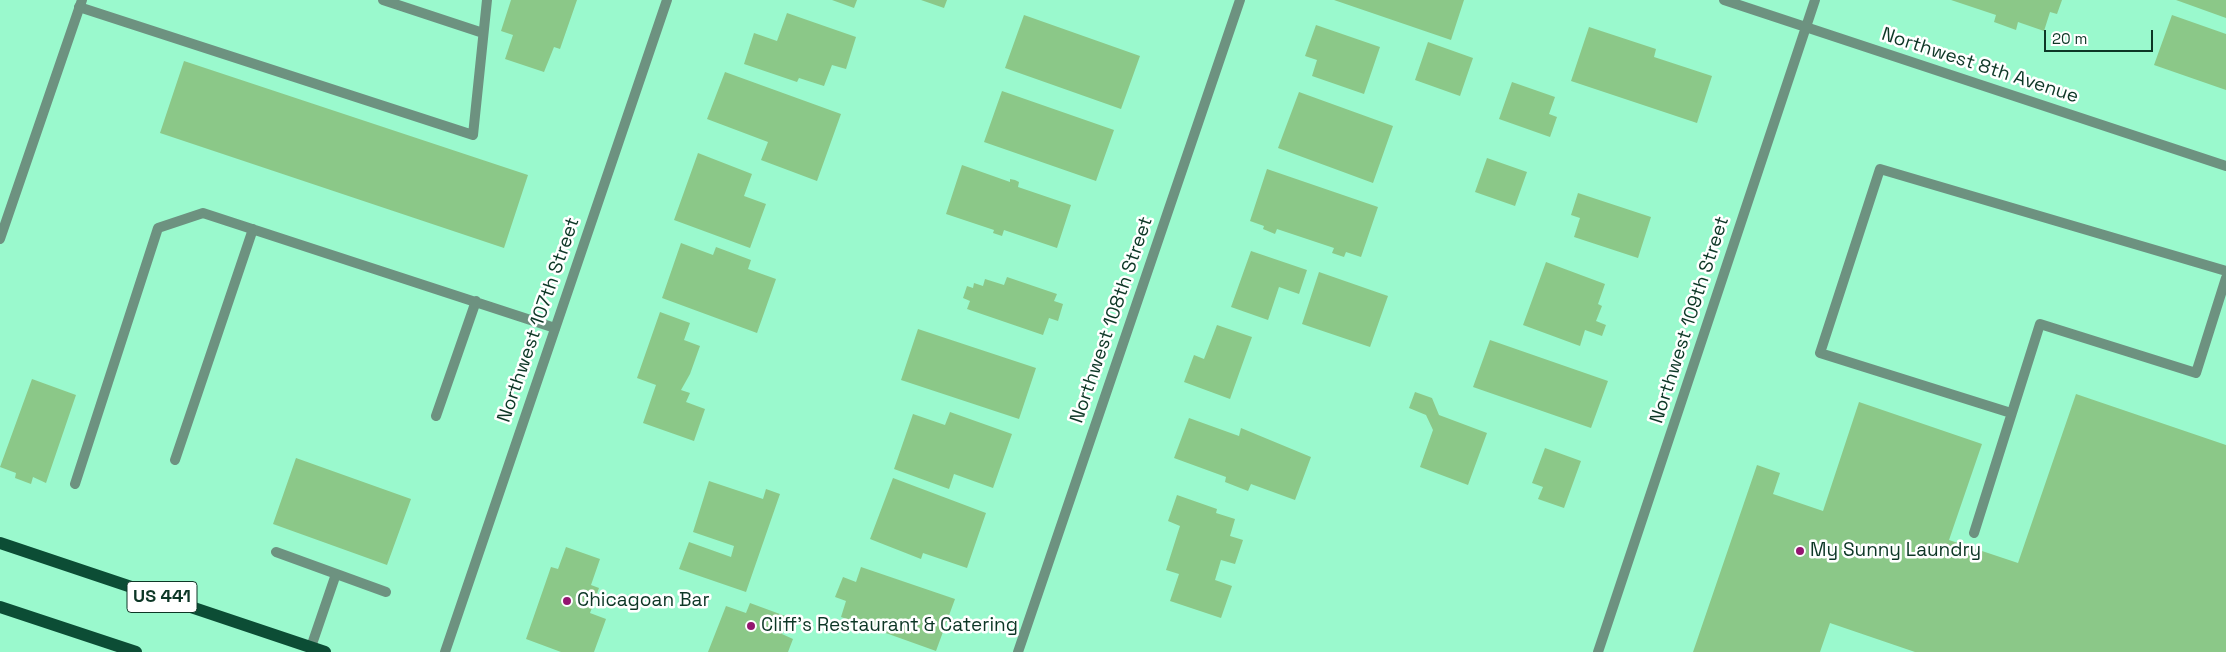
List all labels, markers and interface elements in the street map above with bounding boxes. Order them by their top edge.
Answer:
scale bar [2046,20,2155,52]
street label: Northwest 8th Avenue [1879,23,2081,109]
text: 20 m [2052,29,2087,48]
street label: Northwest 109th Street [1646,213,1734,427]
street label: Northwest 107th Street [493,214,585,426]
street label: Northwest 108th Street [1066,214,1158,426]
place label: My Sunny Laundry [1810,540,1981,562]
marker: My Sunny Laundry [1794,545,1806,557]
road number: US 441 [127,582,197,612]
place label: Chicagoan Bar [577,590,710,612]
marker: Chicagoan Bar [561,595,573,607]
place label: Cliff's Restaurant & Catering [761,615,1018,637]
marker: Cliff's Restaurant & Catering [745,620,757,632]

